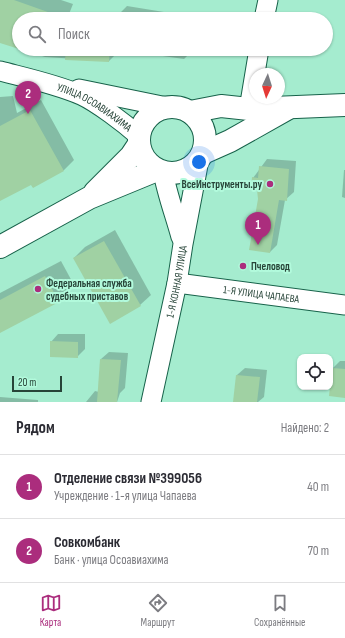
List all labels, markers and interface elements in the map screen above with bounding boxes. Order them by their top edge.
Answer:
search box [12,12,333,56]
icon: search [26,23,48,45]
text: Поиск [58,25,90,44]
north arrow [249,68,285,104]
street label: УЛИЦА ОСОАВИАХИМА [55,80,135,134]
pin: 2 [15,81,41,114]
your location [189,152,209,172]
place label: ВсеИнструменты.ру [181,178,262,191]
marker: ВсеИнструменты.ру [265,179,275,189]
pin: 1 [245,212,271,245]
street label: 1-Я КОННАЯ УЛИЦА [163,244,189,319]
place label: Пчеловод [251,260,290,273]
marker: Пчеловод [238,261,248,271]
place label: Федеральная служба судебных приставов [46,277,132,303]
street label: 1-Я УЛИЦА ЧАПАЕВА [222,283,300,305]
marker: Федеральная служба судебных приставов [33,284,43,294]
map controls [297,354,333,390]
button: locate [297,354,333,390]
scale bar [12,374,62,393]
text: 20 m [18,376,36,389]
text: Рядом [16,418,55,438]
text: Найдено: 2 [281,420,329,436]
text: Отделение связи №399056 [54,469,202,488]
text: 1 [26,479,32,495]
text: 40 m [307,479,329,495]
text: Учреждение · 1-я улица Чапаева [54,488,197,504]
text: Совкомбанк [54,533,120,552]
text: 2 [26,543,32,559]
text: 70 m [308,543,329,559]
text: Банк · улица Осоавиахима [54,552,169,568]
tab: Карта [40,592,62,629]
tab: Маршрут [141,592,175,629]
tab: Сохранённые [254,592,305,629]

